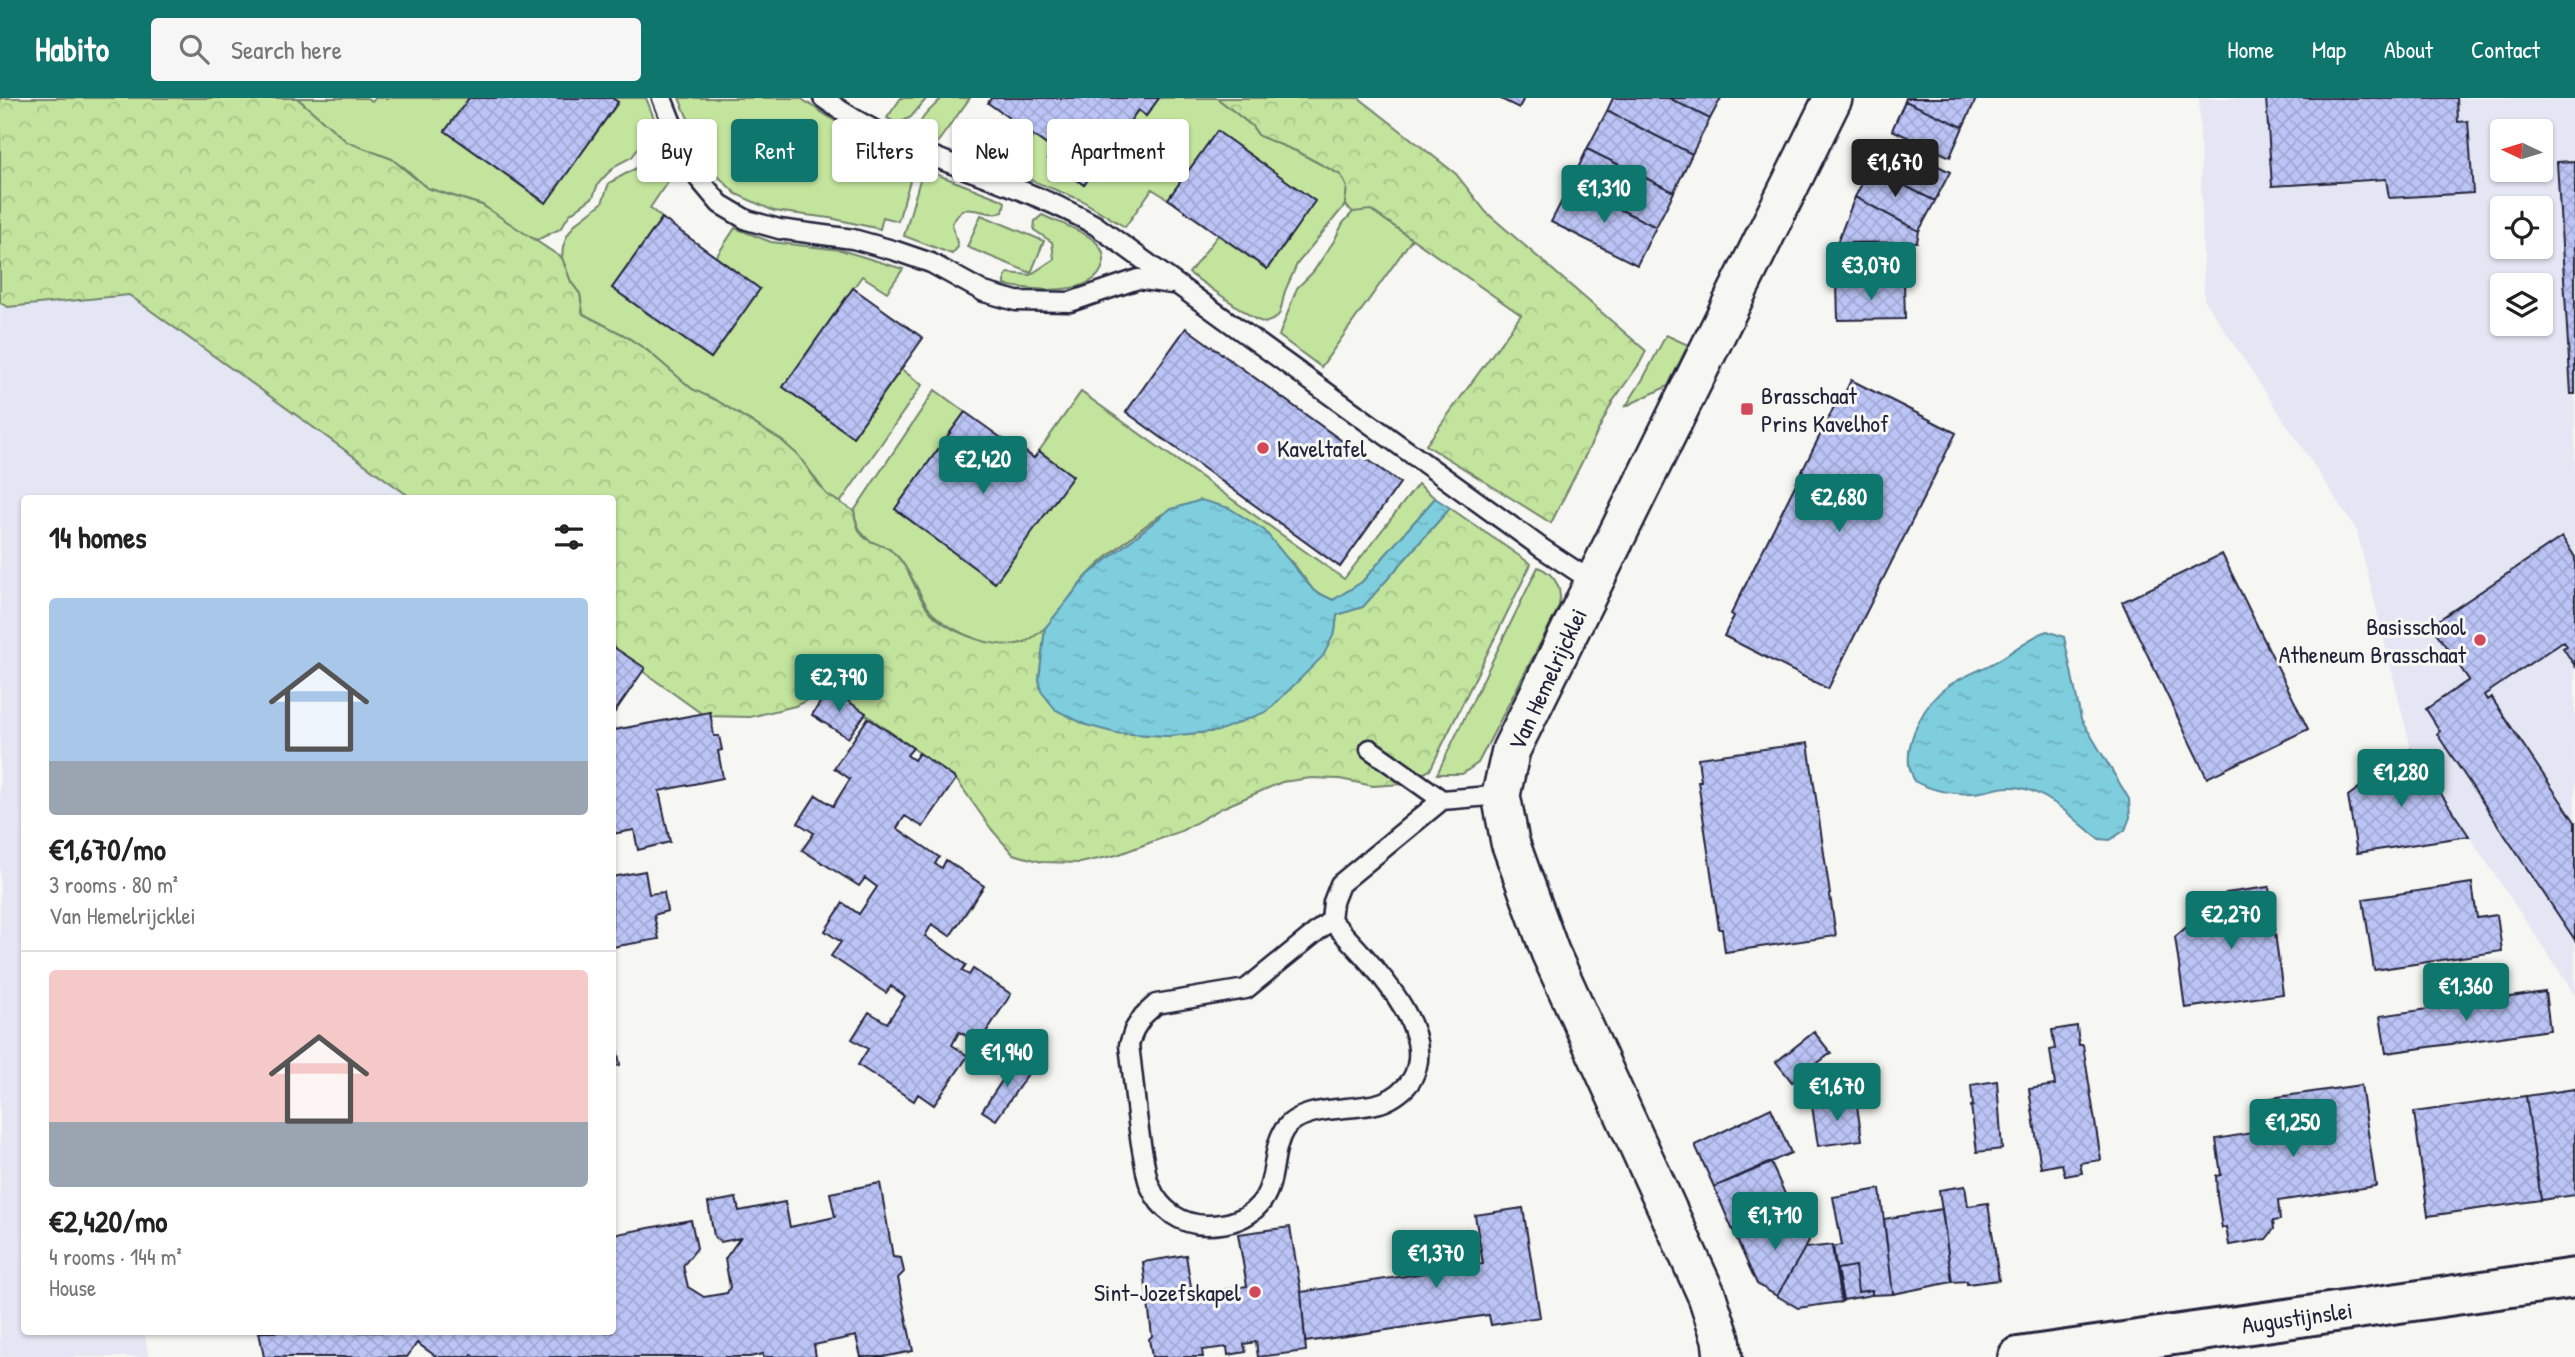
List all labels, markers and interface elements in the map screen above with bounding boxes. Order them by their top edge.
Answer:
search box [151,18,641,81]
text: Habito [35,27,109,71]
icon: search [175,30,213,68]
text: Search here [231,32,342,67]
text: Home [2227,33,2274,65]
text: Map [2312,33,2346,65]
text: About [2384,33,2433,65]
text: Contact [2471,33,2540,65]
chip: Buy [637,119,717,182]
chip: Rent [731,119,818,182]
chip: Filters [832,119,938,182]
chip: New [952,119,1033,182]
chip: Apartment [1047,119,1189,182]
north arrow [2490,119,2553,182]
map controls [2490,119,2553,336]
pin: €1,670 [1838,140,1952,199]
text: €1,670 [1868,146,1922,177]
pin: €1,310 [1547,166,1661,225]
text: €1,310 [1577,172,1631,203]
button: locate [2490,196,2553,259]
pin: €3,070 [1814,242,1928,302]
text: €3,070 [1842,249,1900,280]
button: layers [2490,273,2553,336]
place label: Brasschaat Prins Kavelhof [1761,379,1889,439]
marker: Brasschaat Prins Kavelhof [1739,401,1755,417]
place label: Kaveltafel [1277,432,1367,464]
pin: €2,420 [926,436,1040,496]
marker: Kaveltafel [1255,440,1271,456]
text: €2,420 [955,443,1011,474]
pin: €2,680 [1782,474,1896,534]
text: €2,680 [1811,481,1867,512]
text: 14 homes [49,517,147,557]
icon: filters [550,518,588,556]
street label: Van Hemelrijcklei [1500,603,1594,755]
place label: Basisschool Atheneum Brasschaat [2279,610,2467,670]
marker: Basisschool Atheneum Brasschaat [2472,632,2488,648]
icon: home [256,644,382,770]
pin: €2,790 [782,654,896,714]
text: €2,790 [811,661,867,692]
pin: €1,280 [2344,750,2458,809]
text: €1,280 [2373,756,2429,787]
text: €1,670/mo [49,829,166,869]
text: 3 rooms · 80 m² [49,869,178,900]
pin: €2,270 [2174,892,2288,951]
text: €2,270 [2202,898,2260,929]
text: Van Hemelrijcklei [49,900,196,931]
pin: €1,360 [2409,964,2523,1023]
text: €1,360 [2439,970,2493,1001]
icon: home [256,1016,382,1142]
pin: €1,940 [950,1030,1064,1089]
text: €1,940 [981,1036,1033,1067]
pin: €1,670 [1780,1063,1894,1123]
text: €1,670 [1810,1070,1864,1101]
pin: €1,250 [2236,1100,2350,1159]
text: €1,250 [2266,1106,2320,1137]
pin: €1,710 [1718,1192,1832,1252]
text: €1,710 [1748,1199,1802,1230]
text: €2,420/mo [49,1201,167,1241]
pin: €1,370 [1379,1230,1493,1290]
text: €1,370 [1408,1237,1464,1268]
text: 4 rooms · 144 m² [49,1241,182,1272]
text: House [49,1272,96,1303]
place label: Sint-Jozefskapel [1094,1276,1242,1308]
marker: Sint-Jozefskapel [1247,1284,1263,1300]
street label: Augustijnslei [2240,1293,2354,1341]

